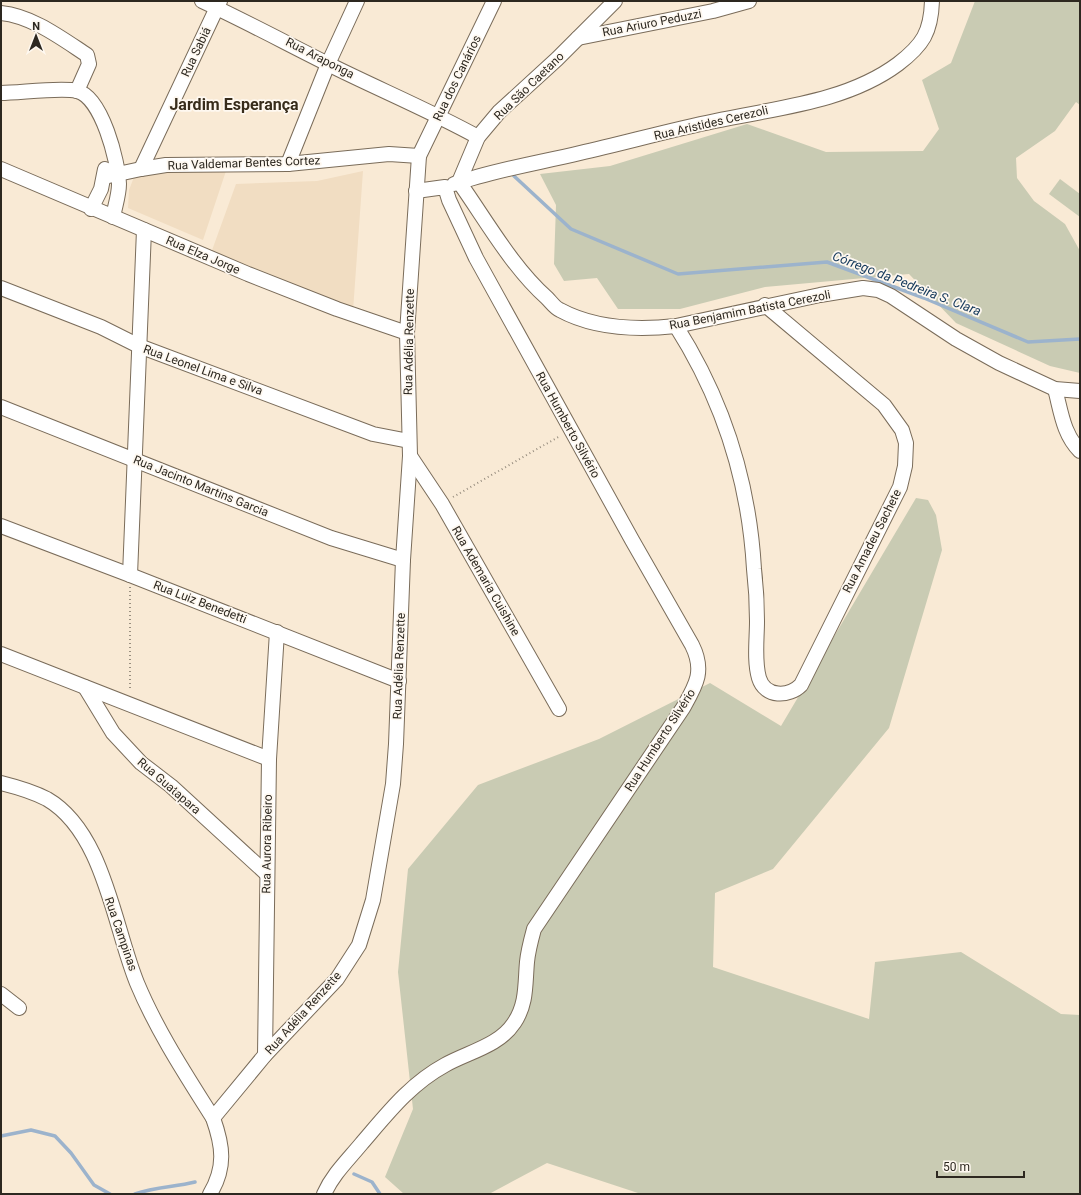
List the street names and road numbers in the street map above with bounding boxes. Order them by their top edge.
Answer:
street label: Rua Ariuro Peduzzi [601,6,703,39]
street label: Rua Sabiá [178,25,214,79]
street label: Rua dos Canários [430,33,484,123]
street label: Rua Araponga [283,35,357,81]
street label: Rua São Caetano [491,49,567,123]
street label: Rua Aristides Cerezoli [653,103,770,143]
street label: Rua Valdemar Bentes Cortez [167,153,321,173]
street label: Rua Elza Jorge [164,233,242,277]
street label: Rua Benjamim Batista Cerezoli [668,287,832,333]
street label: Rua Adélia Renzette [401,289,417,395]
street label: Rua Leonel Lima e Silva [141,342,265,398]
street label: Rua Humberto Silvério [533,369,603,481]
street label: Rua Jacinto Martins Garcia [131,452,271,520]
street label: Rua Amadeu Sachete [840,487,904,595]
street label: Rua Ademaria Cuishine [449,524,523,638]
street label: Rua Luiz Benedetti [151,578,249,626]
street label: Rua Adélia Renzette [390,612,408,720]
street label: Rua Humberto Silvério [622,686,698,794]
street label: Rua Guatapara [135,755,203,817]
street label: Rua Aurora Ribeiro [259,794,275,894]
street label: Rua Campinas [102,895,140,973]
street label: Rua Adélia Renzette [262,969,344,1057]

